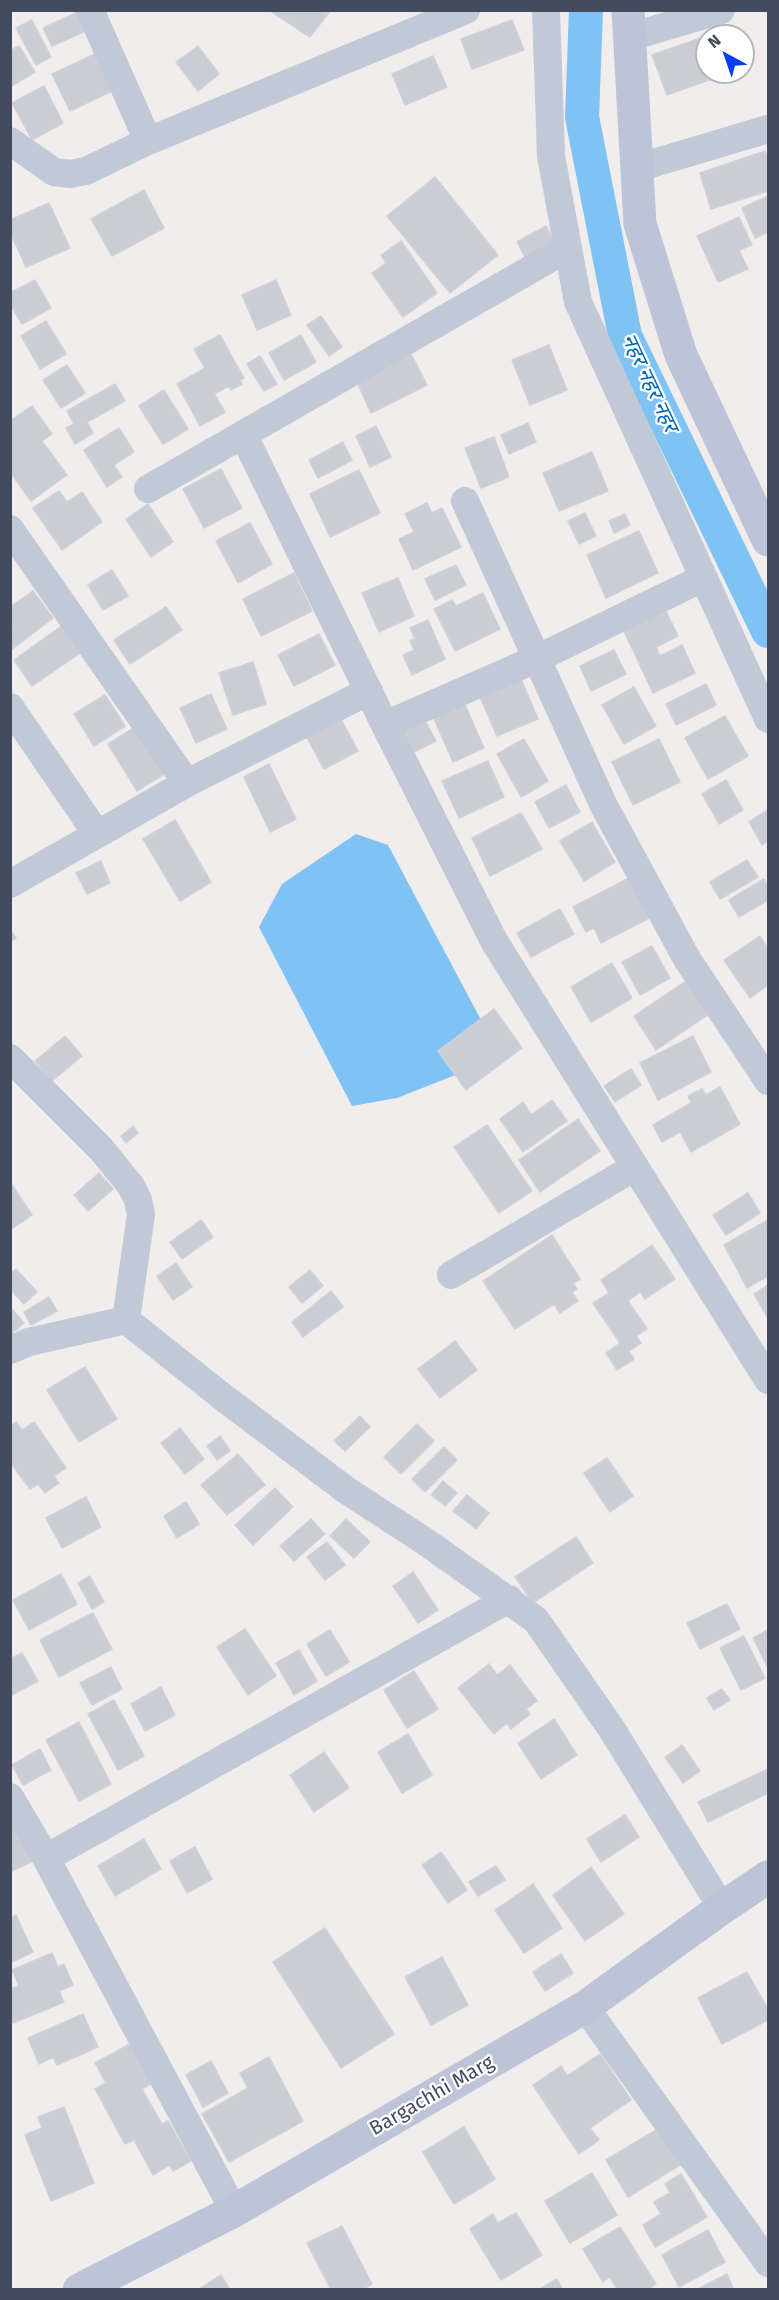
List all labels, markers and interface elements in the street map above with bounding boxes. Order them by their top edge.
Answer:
north arrow [695,24,755,84]
text: N [704,31,725,52]
water label: नहर नहर नहर [615,330,683,436]
street label: Bargachhi Marg [366,2051,498,2141]

